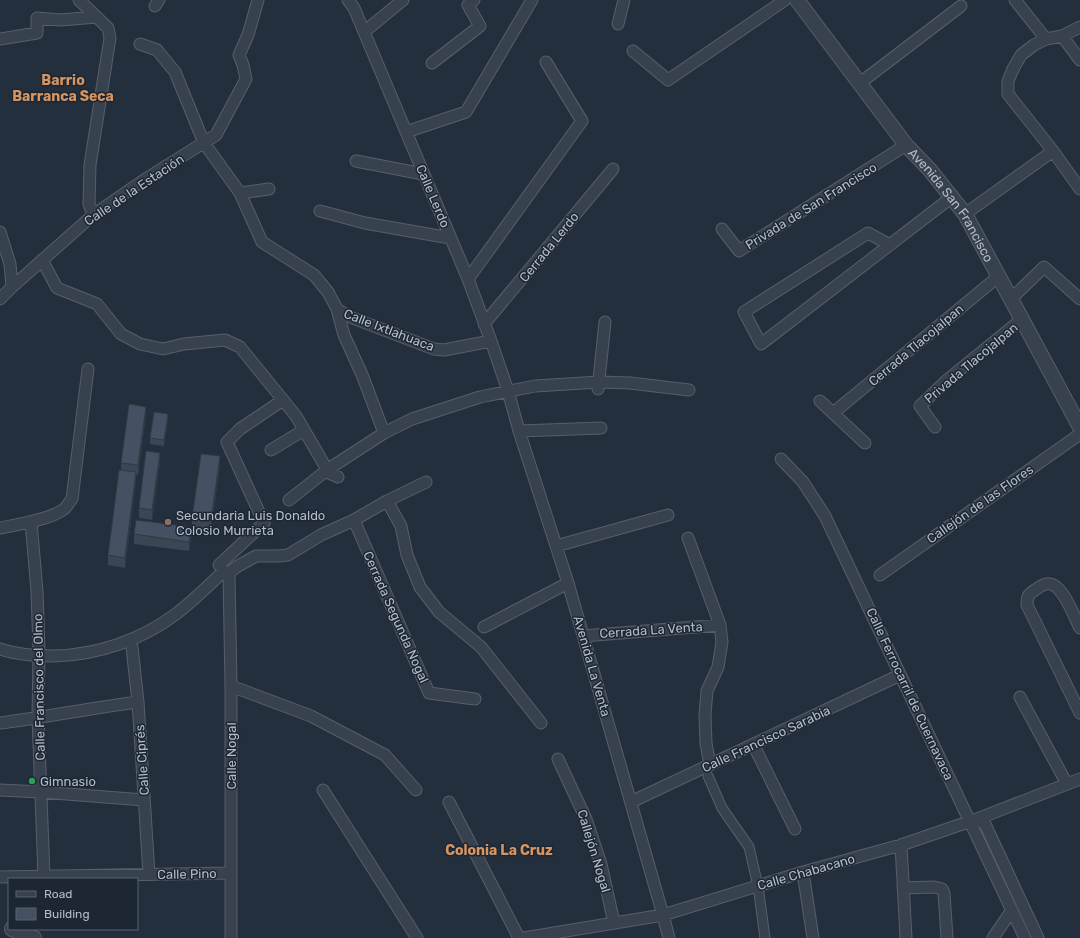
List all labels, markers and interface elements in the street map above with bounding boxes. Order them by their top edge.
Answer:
district label: Barrio Barranca Seca [12,72,114,105]
street label: Avenida San Francisco [905,145,997,264]
street label: Calle de la Estación [81,151,187,229]
street label: Privada de San Francisco [743,159,879,253]
street label: Calle Lerdo [413,162,453,230]
street label: Cerrada Lerdo [516,209,582,285]
street label: Cerrada Tlacojalpan [865,301,967,389]
street label: Calle Ixtlahuaca [342,306,436,354]
street label: Privada Tlacojalpan [921,320,1021,406]
street label: Callejón de las Flores [924,461,1036,546]
place label: Secundaria Luis Donaldo Colosio Murrieta [176,508,325,538]
marker: Secundaria Luis Donaldo Colosio Murrieta [163,517,173,527]
street label: Cerrada Segunda Nogal [359,549,432,686]
street label: Calle Ferrocarril de Cuernavaca [863,605,957,783]
street label: Calle Francisco del Olmo [30,613,48,761]
street label: Avenida La Venta [570,614,614,718]
street label: Cerrada La Venta [599,619,703,641]
street label: Calle Francisco Sarabia [699,703,833,775]
street label: Calle Nogal [224,722,240,790]
street label: Calle Ciprés [132,724,152,796]
place label: Gimnasio [40,774,96,789]
marker: Gimnasio [27,776,37,786]
street label: Callejón Nogal [573,808,614,895]
district label: Colonia La Cruz [445,842,553,859]
street label: Calle Chabacano [755,851,857,893]
street label: Calle Pino [157,866,217,882]
legend [8,878,138,930]
text: Road [44,887,72,901]
text: Building [44,907,90,921]

